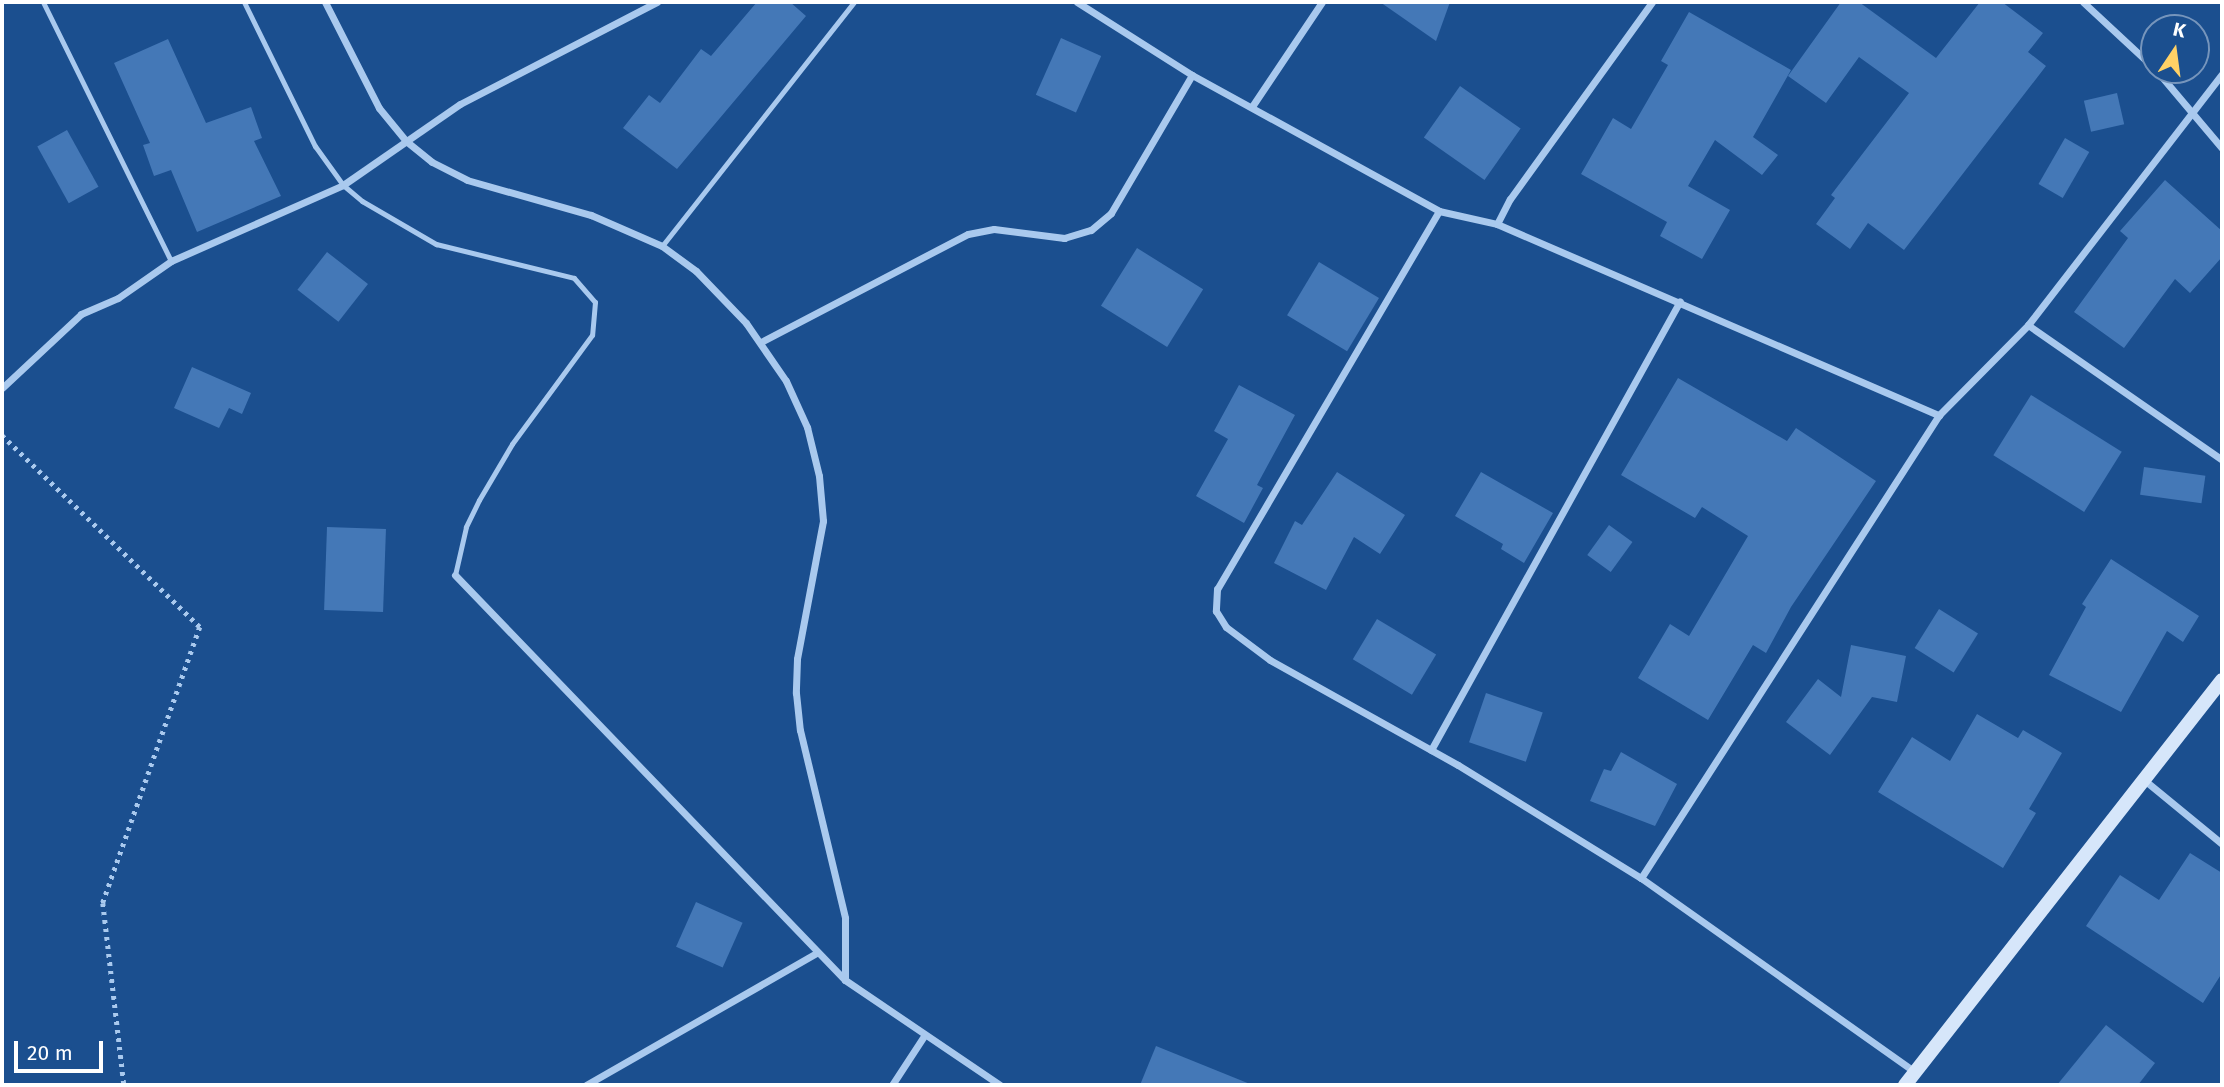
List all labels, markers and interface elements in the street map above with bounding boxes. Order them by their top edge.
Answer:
north arrow [2140,14,2210,84]
text: K [2171,17,2188,43]
scale bar [18,1028,107,1072]
text: 20 m [27,1040,73,1066]

